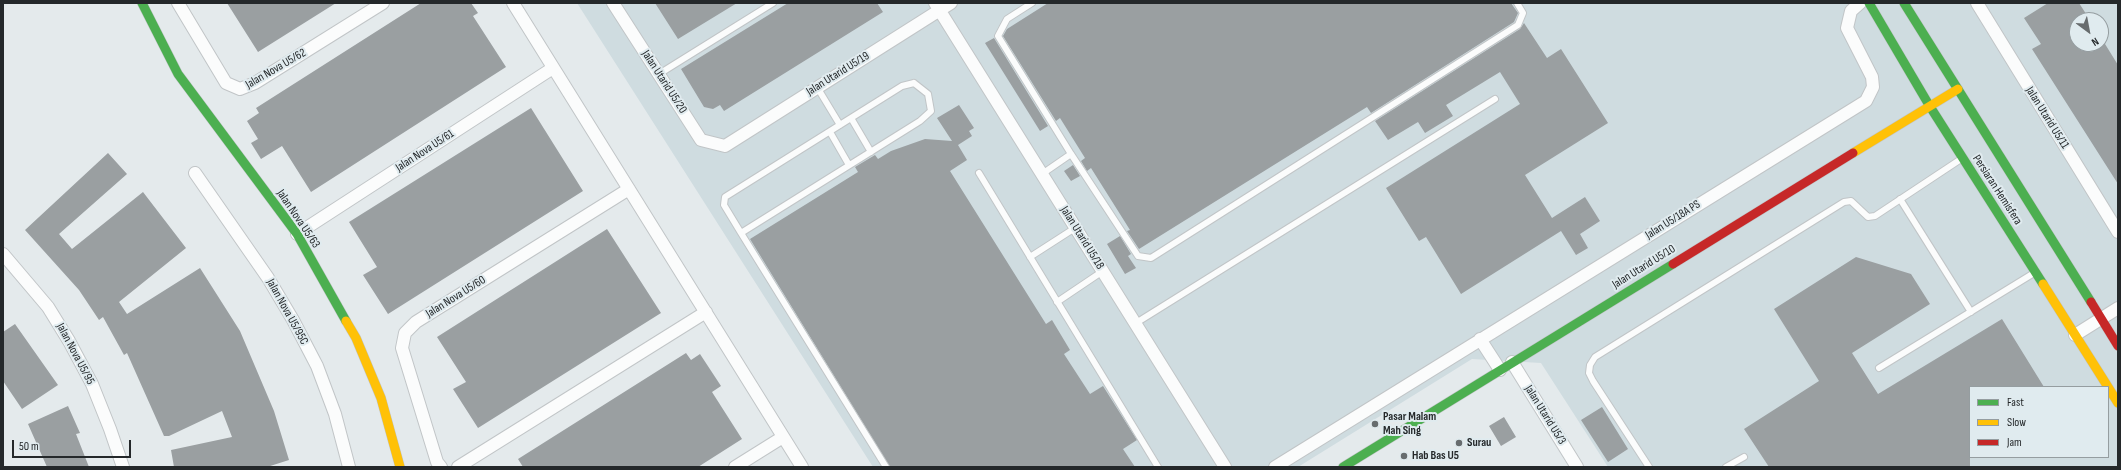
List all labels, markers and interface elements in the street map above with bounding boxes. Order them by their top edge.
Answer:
north arrow [2069,12,2109,52]
text: N [2089,35,2101,49]
street label: Jalan Nova U5/62 [243,46,309,92]
street label: Jalan Utarid U5/20 [638,48,690,116]
street label: Jalan Utarid U5/19 [804,49,872,99]
street label: Jalan Utarid U5/11 [2022,84,2072,152]
street label: Jalan Nova U5/61 [393,127,457,175]
street label: Persiaran Hemisfera [1969,152,2025,228]
street label: Jalan Nova U5/63 [273,187,323,251]
street label: Jalan U5/18A PS [1643,197,1703,243]
street label: Jalan Utarid U5/18 [1057,204,1107,272]
street label: Jalan Utarid U5/10 [1610,242,1678,292]
street label: Jalan Nova U5/60 [423,273,489,321]
street label: Jalan Nova U5/95C [263,277,311,347]
street label: Jalan Nova U5/95 [53,321,97,387]
street label: Jalan Utarid U5/3 [1521,383,1569,447]
legend [1969,386,2109,458]
text: Fast [2007,395,2024,410]
place label: Pasar Malam Mah Sing [1383,410,1436,438]
text: Slow [2007,415,2026,430]
marker: Pasar Malam Mah Sing [1370,419,1380,429]
scale bar [14,432,133,458]
text: Jam [2007,435,2022,450]
place label: Surau [1467,436,1491,450]
marker: Surau [1454,438,1464,448]
text: 50 m [19,439,39,454]
place label: Hab Bas U5 [1412,449,1459,463]
marker: Hab Bas U5 [1399,451,1409,461]

